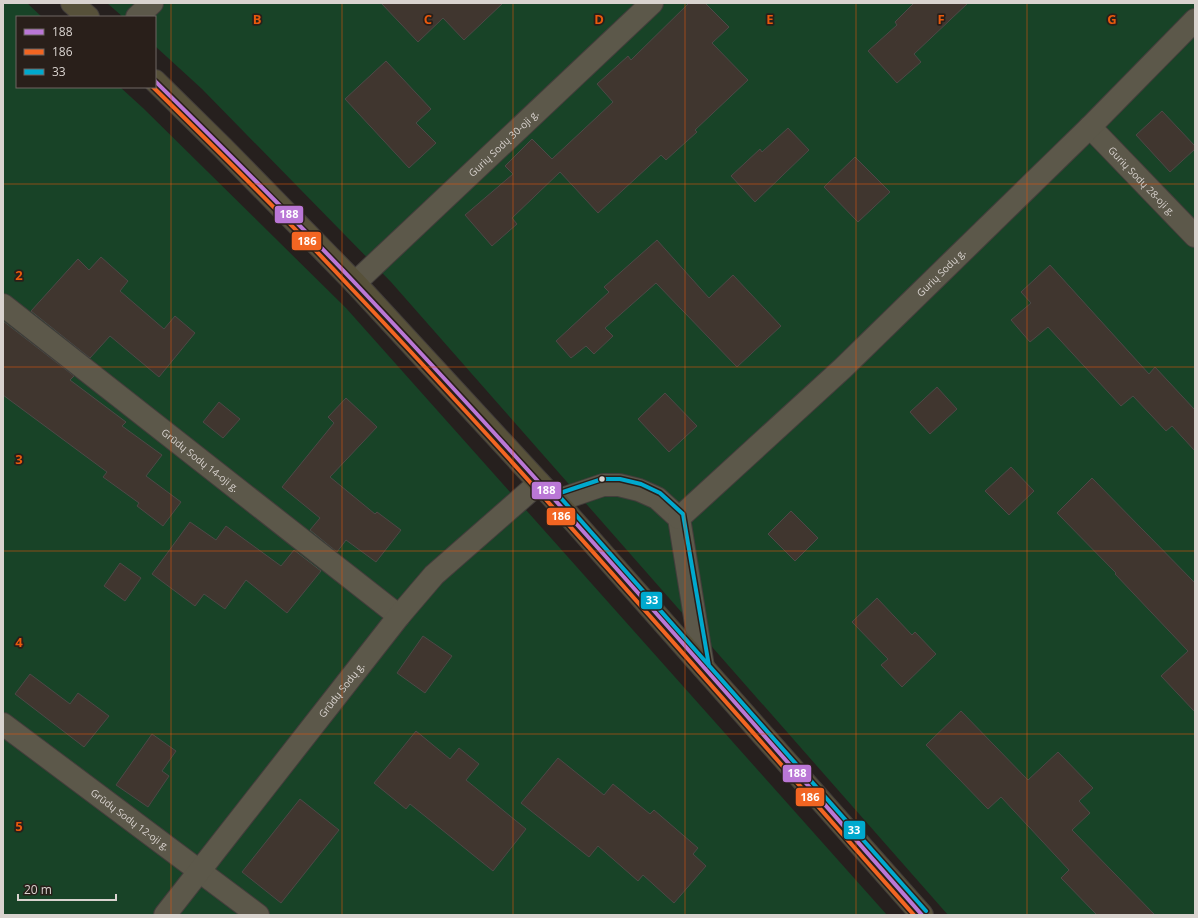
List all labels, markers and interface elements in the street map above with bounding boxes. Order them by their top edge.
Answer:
text: B [253,10,262,28]
text: C [424,10,432,28]
text: D [594,10,604,28]
text: E [766,10,774,28]
text: F [937,10,945,28]
text: G [1107,10,1117,28]
legend [16,16,156,88]
text: 188 [52,23,73,40]
text: 186 [52,43,73,60]
text: 33 [52,63,66,80]
street label: Gurių Sodų 30-oji g. [465,107,542,180]
street label: Gurių Sodų 28-oji g. [1105,143,1179,219]
line badge: 188 [274,205,304,224]
text: 188 [280,206,298,221]
line badge: 186 [291,231,322,251]
text: 186 [298,233,316,248]
street label: Gurių Sodų g. [913,245,968,300]
text: 2 [15,266,23,284]
street label: Grūdų Sodų 14-oji g. [159,425,242,495]
text: 3 [15,450,23,468]
unlabelled marker [597,474,607,484]
line badge: 188 [531,481,562,500]
text: 188 [537,482,555,497]
line badge: 186 [546,507,576,526]
text: 186 [552,508,570,523]
line badge: 33 [640,591,663,610]
text: 33 [646,592,658,607]
text: 4 [15,633,23,651]
street label: Grūdų Sodų g. [315,659,367,720]
line badge: 188 [782,764,812,783]
text: 188 [788,765,806,780]
street label: Grūdų Sodų 12-oji g. [88,785,173,853]
line badge: 186 [795,787,825,807]
text: 186 [801,789,819,804]
text: 5 [15,817,23,835]
line badge: 33 [843,820,866,840]
text: 33 [848,822,860,837]
scale bar [18,876,116,902]
text: 20 m [24,881,52,898]

